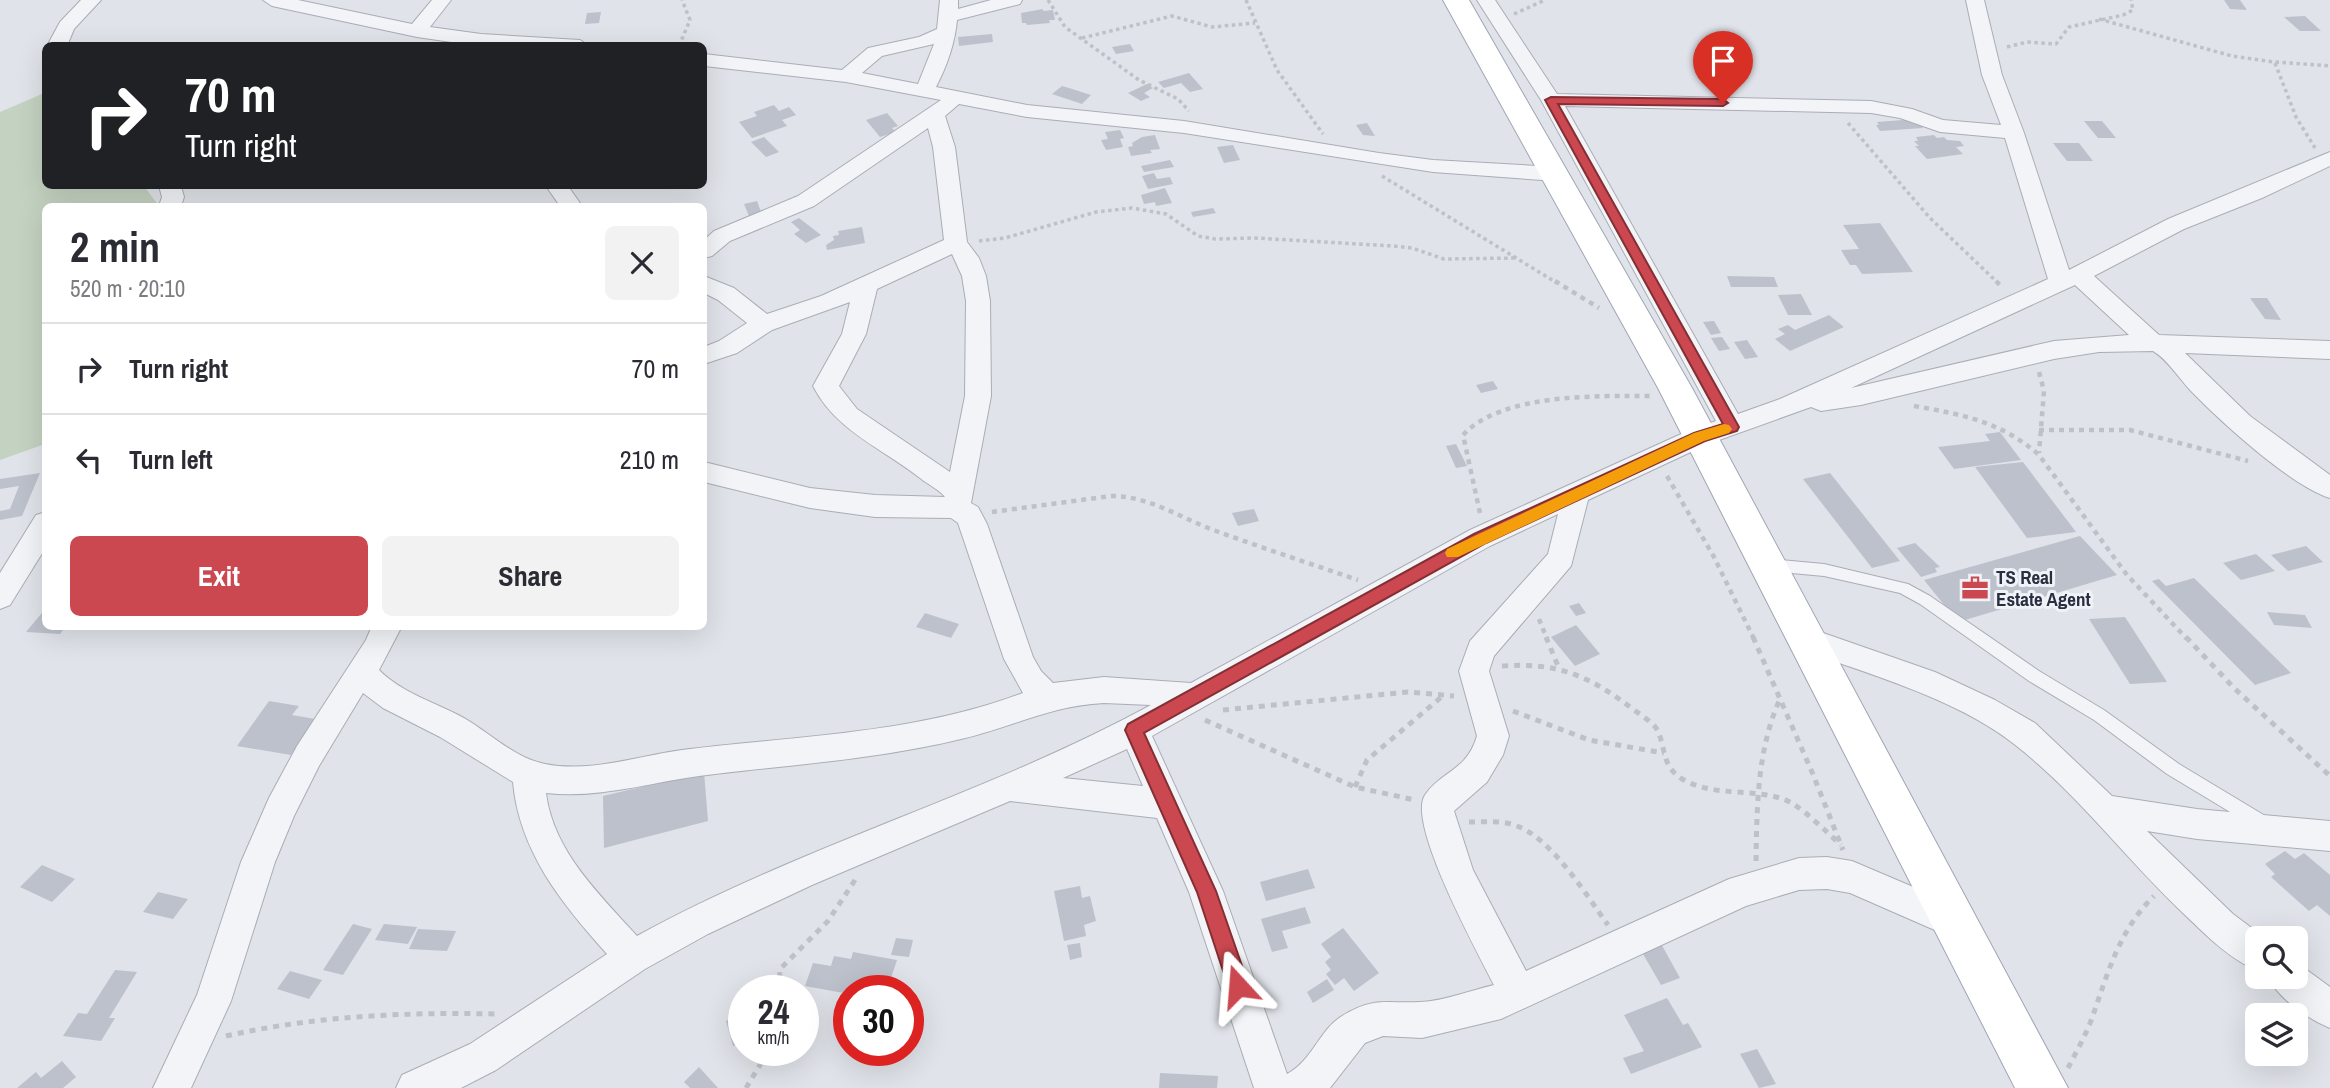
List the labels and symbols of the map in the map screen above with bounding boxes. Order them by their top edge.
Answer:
pin [1693,31,1753,103]
place label: TS Real Estate Agent [1996,564,2091,612]
office icon: TS Real Estate Agent [1960,573,1990,603]
position arrow [1201,949,1275,1023]
speed limit sign: 30 [833,975,924,1066]

